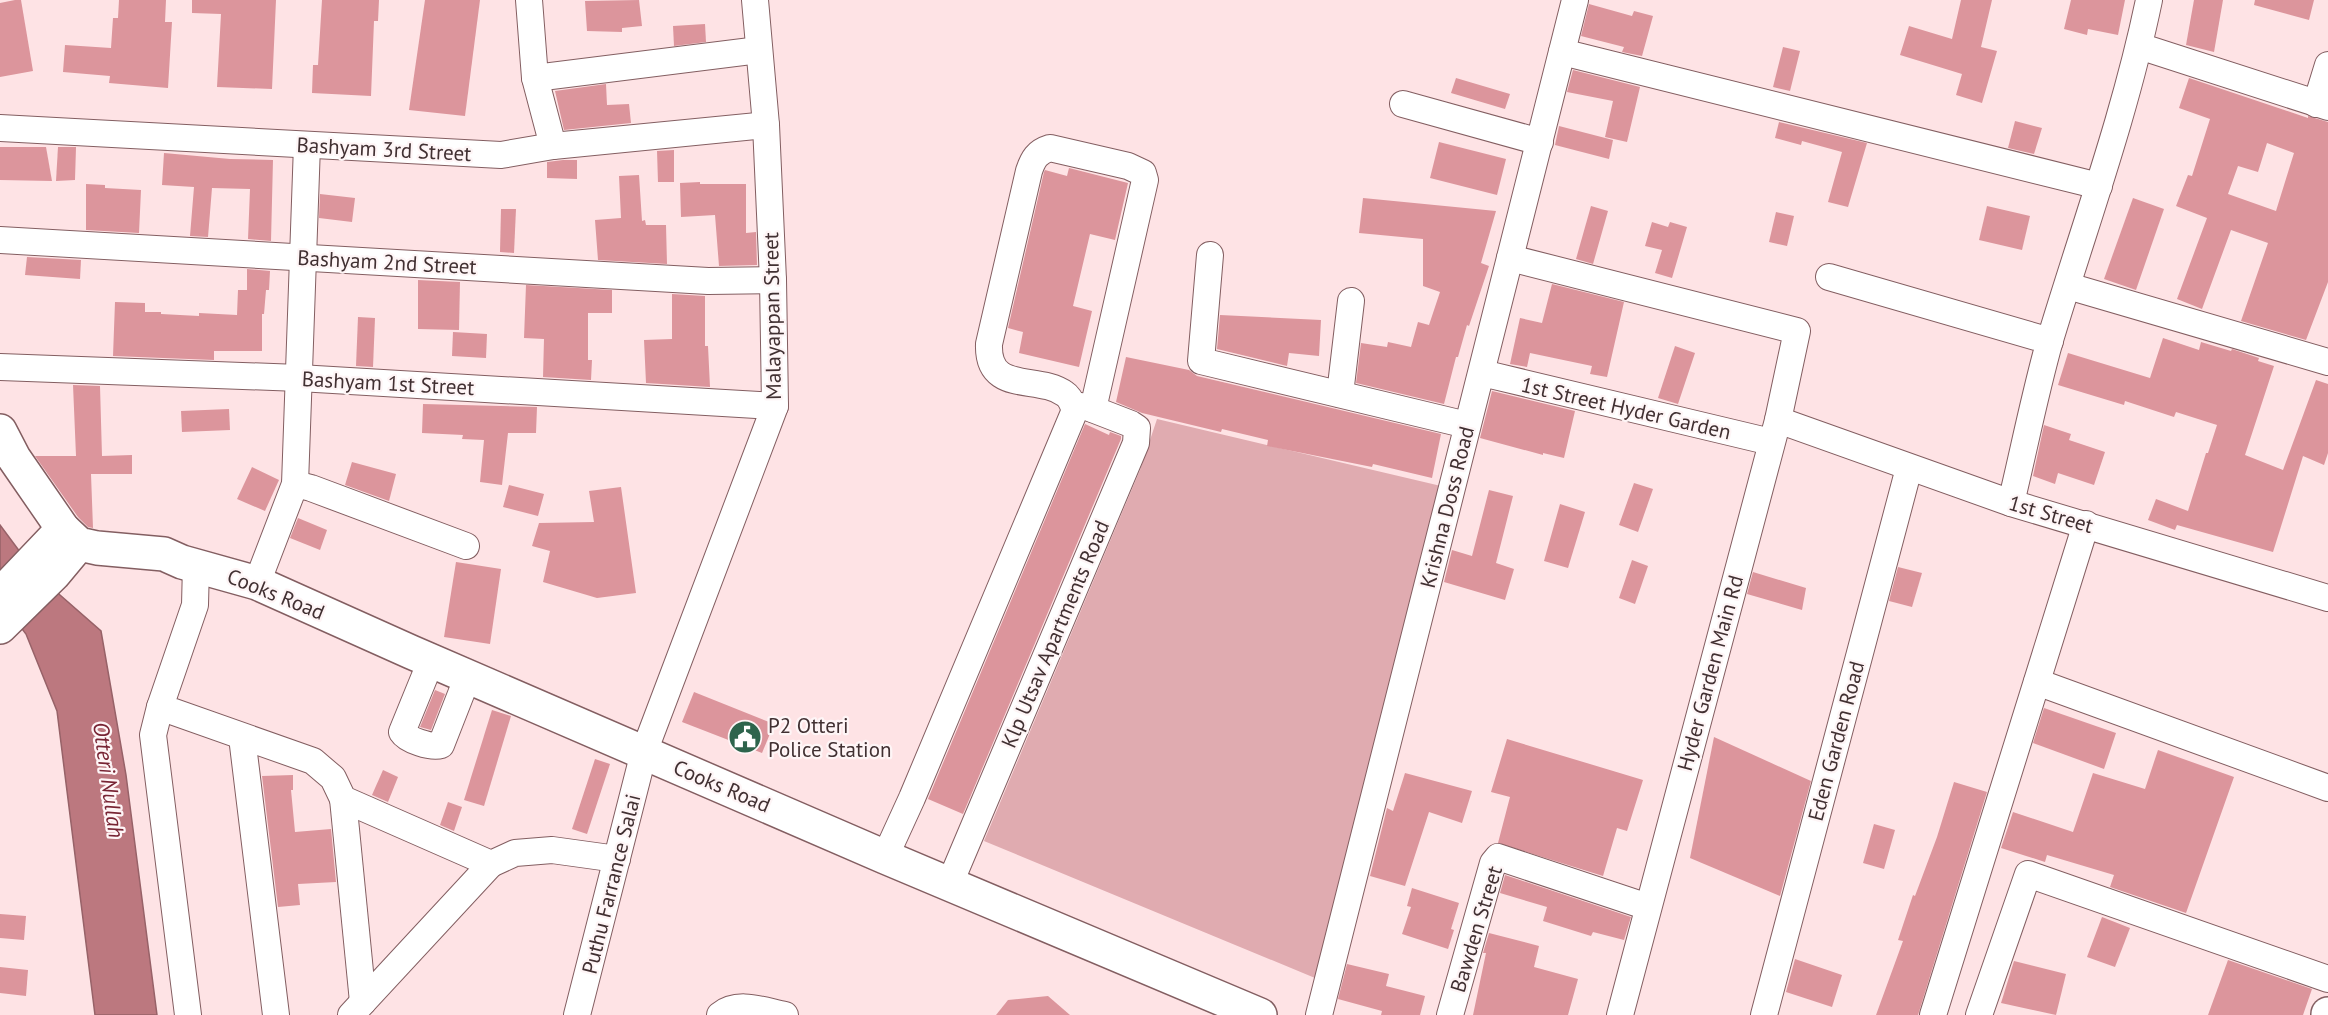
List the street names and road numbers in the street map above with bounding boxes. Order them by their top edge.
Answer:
street label: Bashyam 3rd Street [296,131,472,167]
street label: Malayappan Street [757,232,787,400]
street label: Bashyam 2nd Street [297,244,477,280]
street label: Bashyam 1st Street [301,365,475,401]
street label: 1st Street Hyder Garden [1518,371,1734,445]
street label: Krishna Doss Road [1414,423,1480,591]
street label: 1st Street [2006,489,2096,539]
street label: Klp Utsav Apartments Road [995,516,1115,752]
street label: Cooks Road [223,562,329,626]
street label: Hyder Garden Main Rd [1671,572,1749,774]
street label: Eden Garden Road [1802,658,1870,824]
street label: Cooks Road [669,754,775,818]
street label: Puthu Farrance Salai [576,791,646,977]
street label: Bawden Street [1444,863,1508,995]

